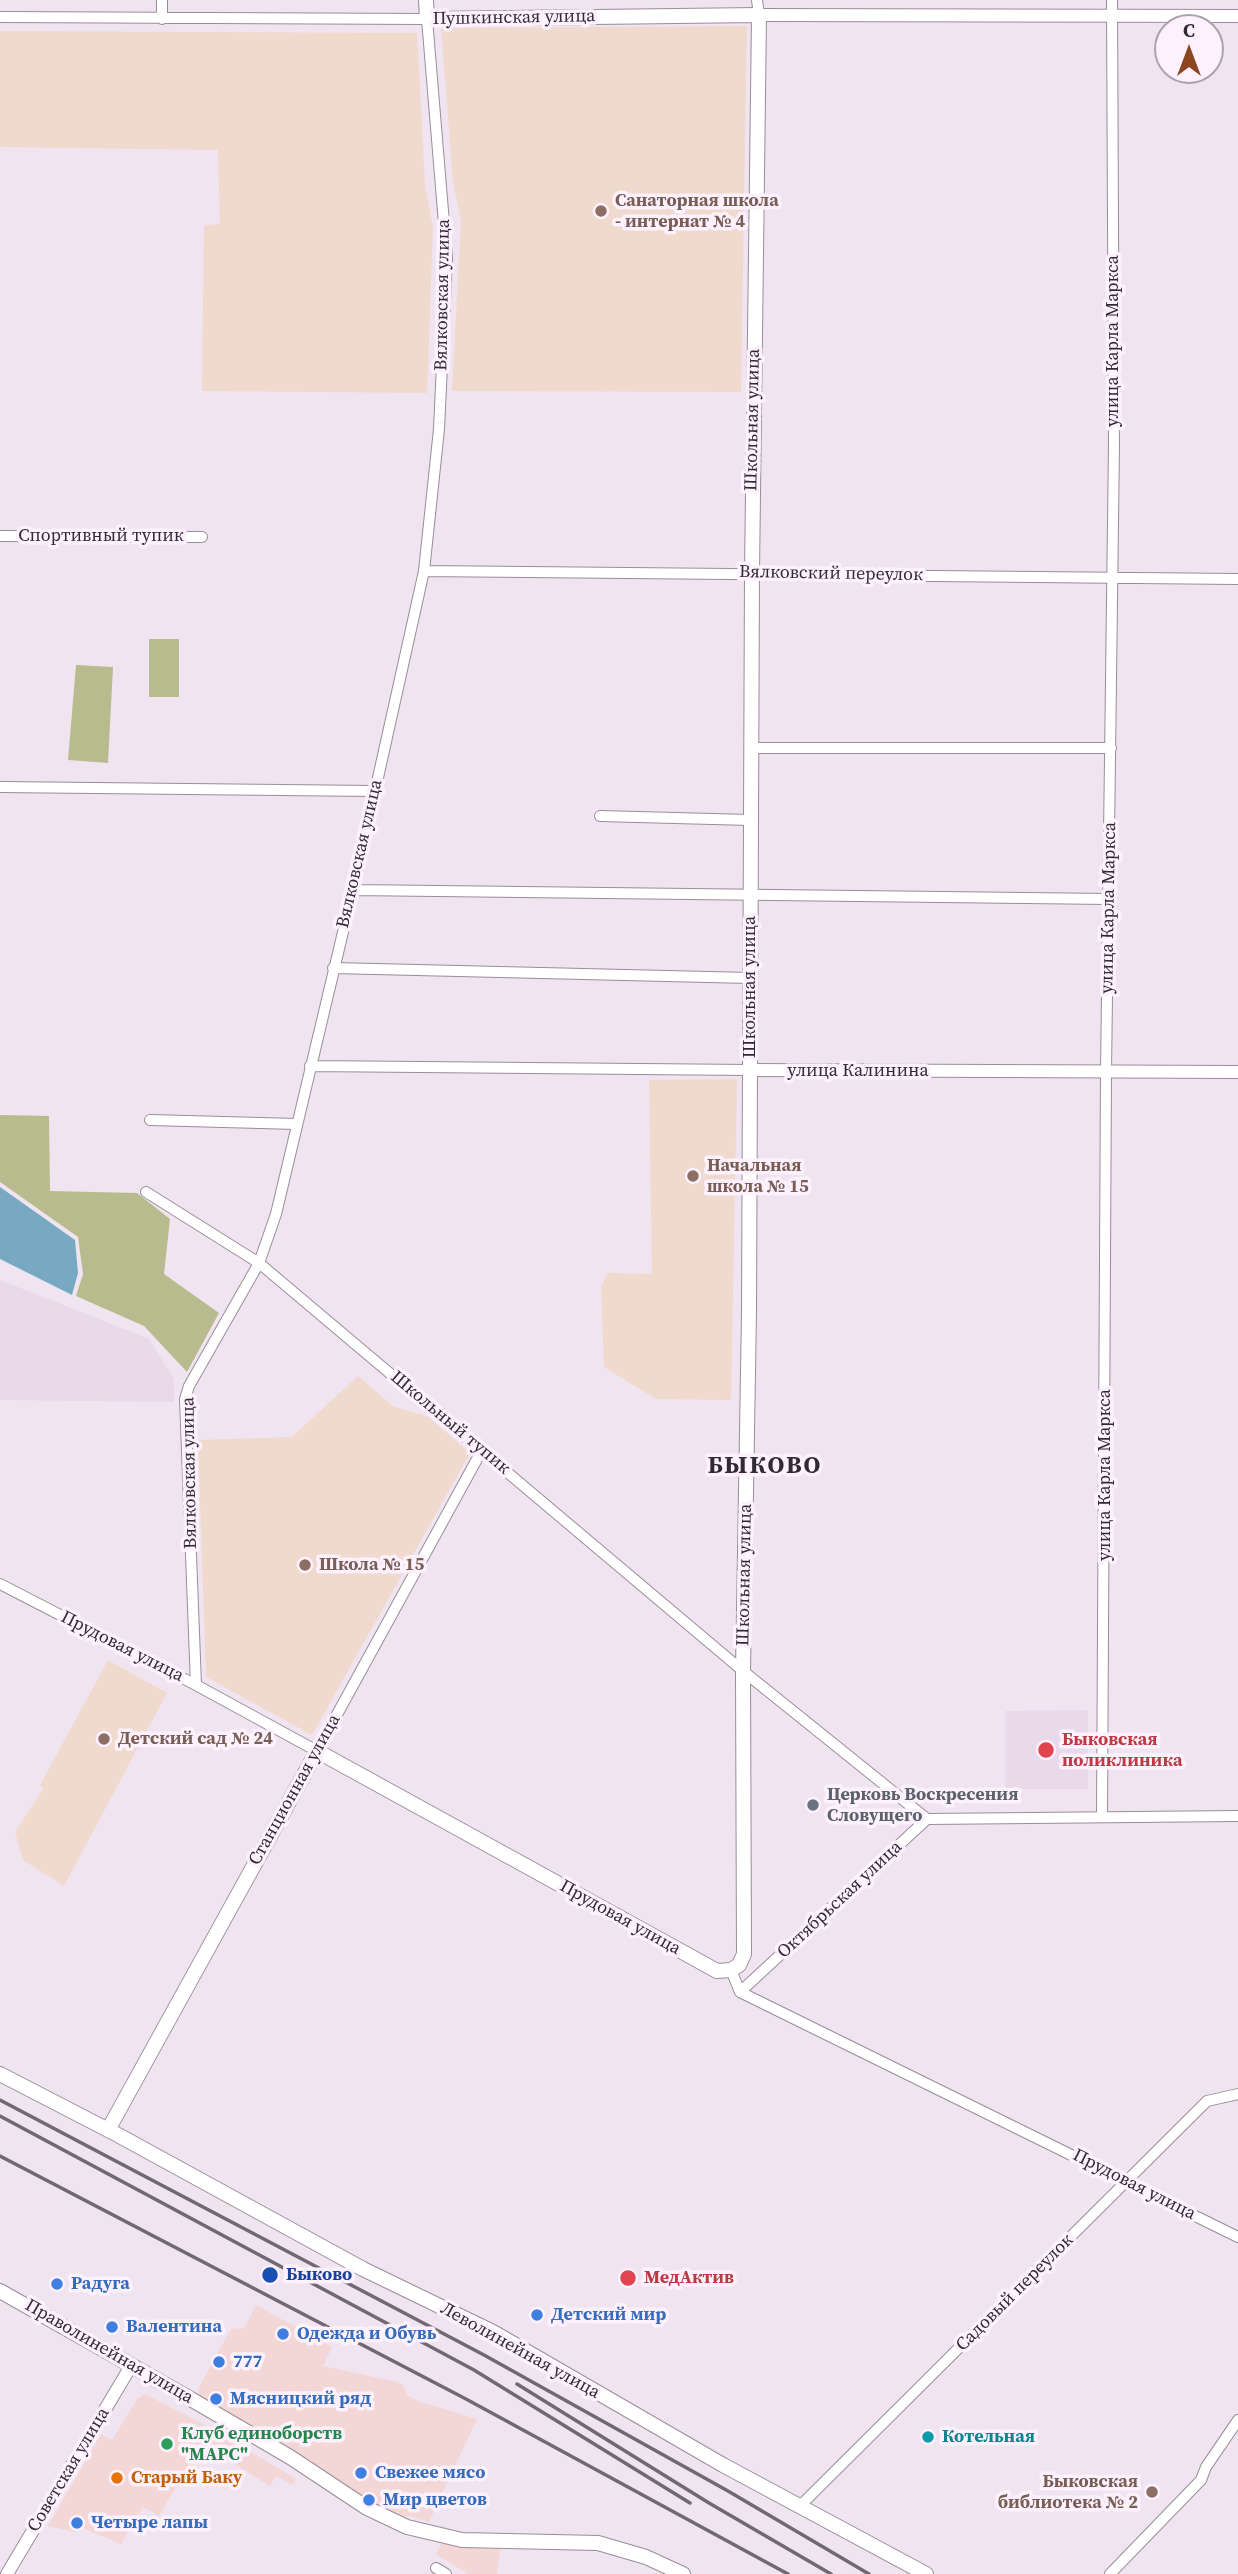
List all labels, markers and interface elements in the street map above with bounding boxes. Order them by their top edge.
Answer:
street label: Пушкинская улица [432,6,596,30]
north arrow [1154,14,1224,84]
text: С [1183,17,1195,43]
place label: Санаторная школа - интернат № 4 [615,190,779,232]
marker: Санаторная школа - интернат № 4 [593,203,609,219]
street label: Вялковская улица [431,219,455,371]
street label: улица Карла Маркса [1102,255,1124,427]
street label: Школьная улица [741,349,765,491]
street label: Спортивный тупик [18,525,184,547]
street label: Вялковский переулок [739,562,923,586]
street label: Вялковская улица [332,778,388,930]
street label: улица Карла Маркса [1097,822,1121,994]
street label: Школьная улица [739,916,761,1058]
street label: улица Калинина [787,1060,929,1082]
place label: Начальная школа № 15 [707,1155,809,1198]
marker: Начальная школа № 15 [685,1168,701,1184]
street label: Школьный тупик [386,1367,514,1479]
street label: улица Карла Маркса [1094,1389,1116,1561]
street label: Вялковская улица [178,1397,202,1549]
district label: БЫКОВО [708,1453,822,1481]
street label: Школьная улица [733,1504,757,1646]
place label: Школа № 15 [319,1554,424,1576]
marker: Школа № 15 [297,1557,313,1573]
street label: Прудовая улица [57,1607,187,1687]
street label: Станционная улица [244,1711,346,1869]
place label: Детский сад № 24 [118,1728,273,1750]
place label: Быковская поликлиника [1062,1729,1182,1772]
marker: Детский сад № 24 [96,1731,112,1747]
marker: Быковская поликлиника [1036,1740,1056,1760]
place label: Церковь Воскресения Словущего [827,1784,1018,1826]
marker: Церковь Воскресения Словущего [805,1797,821,1813]
street label: Октябрьская улица [773,1837,907,1963]
street label: Прудовая улица [556,1876,684,1960]
street label: Прудовая улица [1069,2145,1199,2225]
street label: Садовый переулок [952,2230,1078,2356]
place label: Быково [286,2264,352,2286]
marker: Быково [260,2265,280,2285]
place label: МедАктив [644,2267,734,2289]
marker: МедАктив [618,2268,638,2288]
place label: Радуга [71,2273,130,2295]
marker: Радуга [49,2276,65,2292]
street label: Праволинейная улица [21,2295,197,2409]
street label: Леволинейная улица [436,2298,604,2404]
place label: Детский мир [551,2304,666,2326]
marker: Детский мир [529,2307,545,2323]
place label: Валентина [126,2316,222,2338]
marker: Валентина [104,2319,120,2335]
place label: Одежда и Обувь [297,2323,436,2345]
marker: Одежда и Обувь [275,2326,291,2342]
place label: 777 [233,2351,262,2373]
marker: 777 [211,2354,227,2370]
place label: Мясницкий ряд [230,2388,371,2410]
marker: Мясницкий ряд [208,2391,224,2407]
street label: Советская улица [23,2404,115,2536]
place label: Клуб единоборств "МАРС" [181,2423,342,2466]
place label: Котельная [942,2426,1035,2448]
marker: Котельная [920,2429,936,2445]
marker: Клуб единоборств "МАРС" [159,2436,175,2452]
place label: Свежее мясо [375,2462,485,2484]
marker: Свежее мясо [353,2465,369,2481]
place label: Старый Баку [131,2467,242,2489]
marker: Старый Баку [109,2470,125,2486]
place label: Быковская библиотека № 2 [998,2471,1138,2514]
marker: Быковская библиотека № 2 [1144,2484,1160,2500]
place label: Мир цветов [383,2489,487,2511]
marker: Мир цветов [361,2492,377,2508]
place label: Четыре лапы [91,2512,208,2534]
marker: Четыре лапы [69,2515,85,2531]

